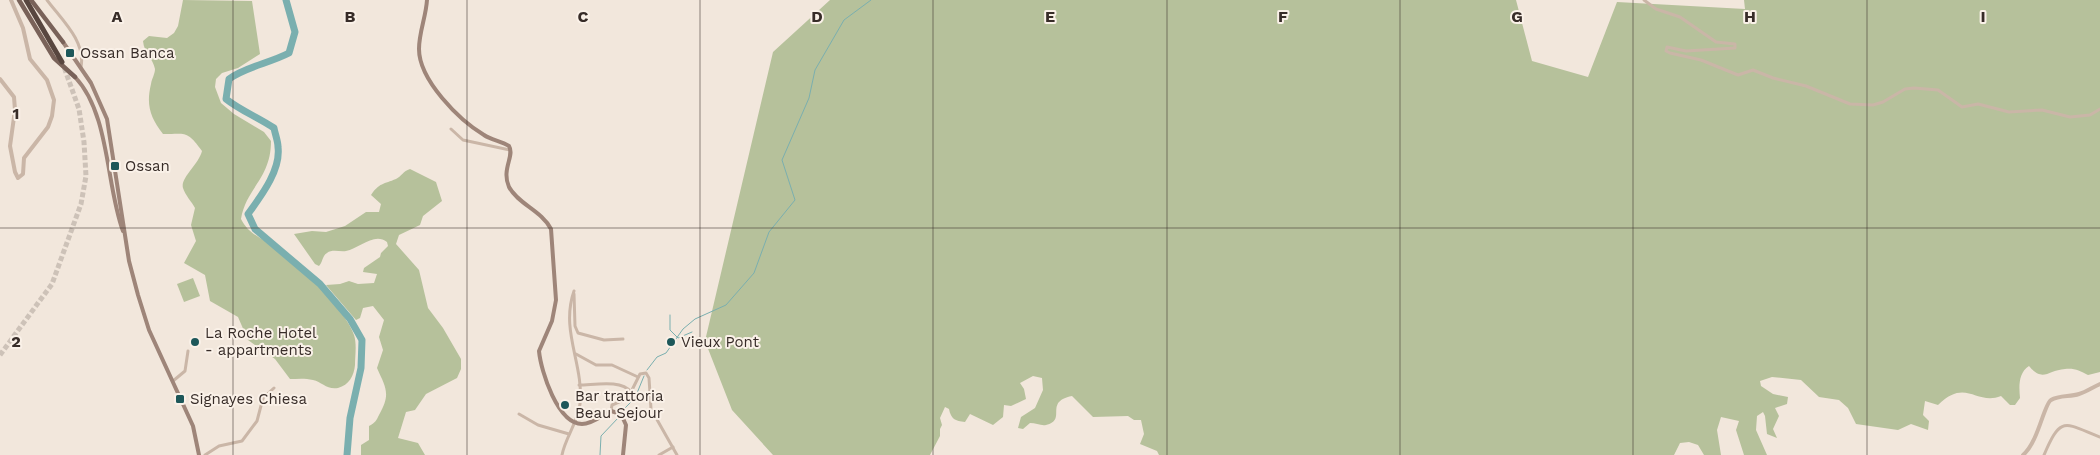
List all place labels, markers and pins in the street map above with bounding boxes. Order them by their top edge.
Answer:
place label: Ossan Banca [80,44,175,62]
marker: Ossan Banca [64,47,76,59]
place label: Ossan [125,157,170,175]
marker: Ossan [109,160,121,172]
place label: La Roche Hotel - appartments [205,324,317,359]
place label: Vieux Pont [681,333,760,351]
marker: La Roche Hotel - appartments [189,336,201,348]
marker: Vieux Pont [665,336,677,348]
place label: Bar trattoria Beau Sejour [575,387,664,422]
place label: Signayes Chiesa [190,390,307,408]
marker: Signayes Chiesa [174,393,186,405]
marker: Bar trattoria Beau Sejour [559,399,571,411]

